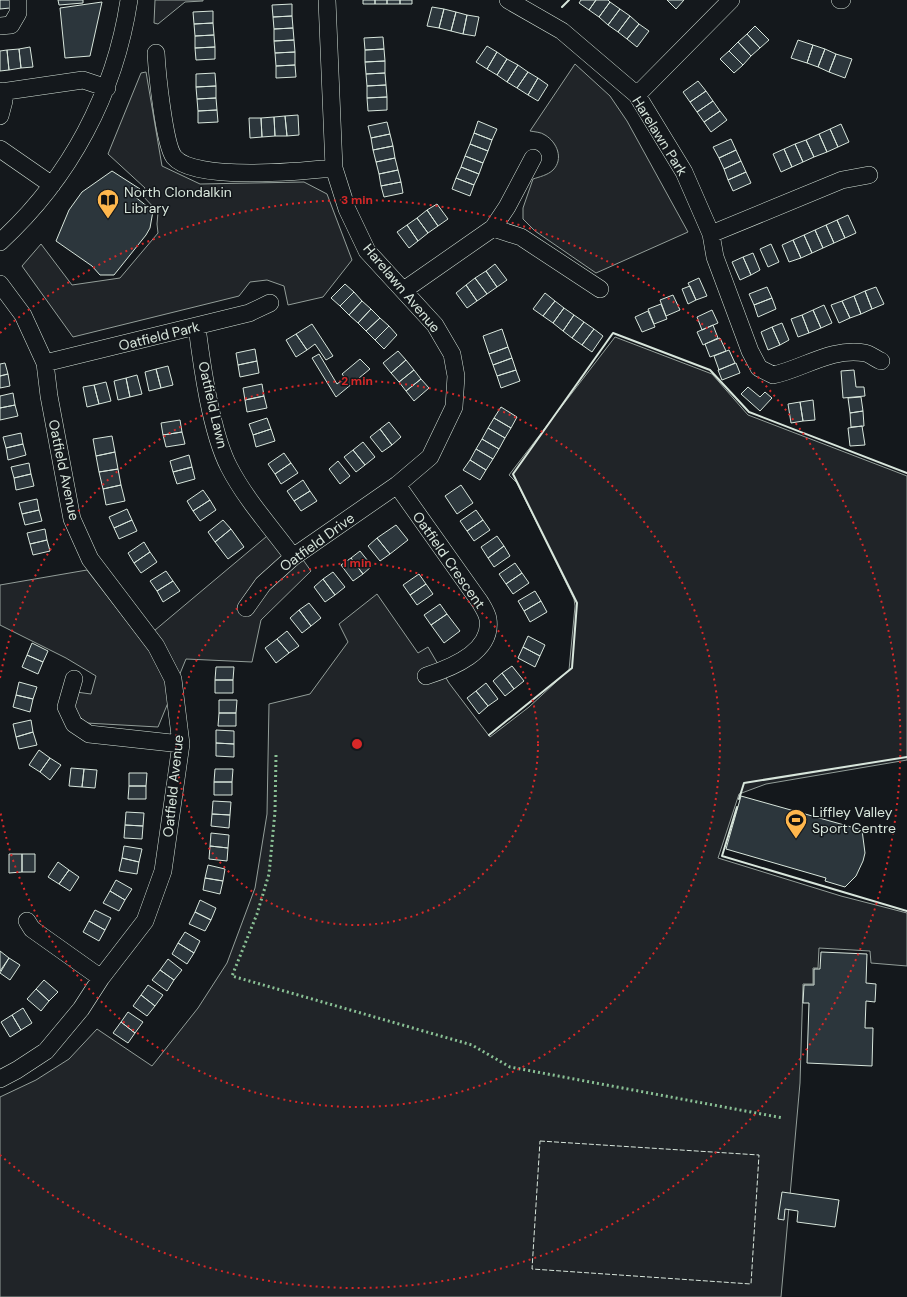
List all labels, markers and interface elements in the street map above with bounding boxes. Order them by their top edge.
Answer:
street label: Harelawn Park [628,93,692,179]
place label: North Clondalkin Library [124,183,232,217]
library icon: North Clondalkin Library [95,187,121,220]
text: 3 min [341,192,373,208]
street label: Harelawn Avenue [360,240,444,336]
street label: Oatfield Park [117,317,201,355]
street label: Oatfield Lawn [194,360,232,450]
text: 2 min [341,373,373,389]
street label: Oatfield Avenue [45,418,83,522]
street label: Oatfield Crescent [409,508,489,612]
street label: Oatfield Drive [276,509,358,575]
text: 1 min [342,555,372,571]
street label: Oatfield Avenue [159,734,187,838]
centre of rings [350,737,364,751]
place label: Liffley Valley Sport Centre [812,803,896,837]
sports icon: Liffley Valley Sport Centre [783,807,809,840]

